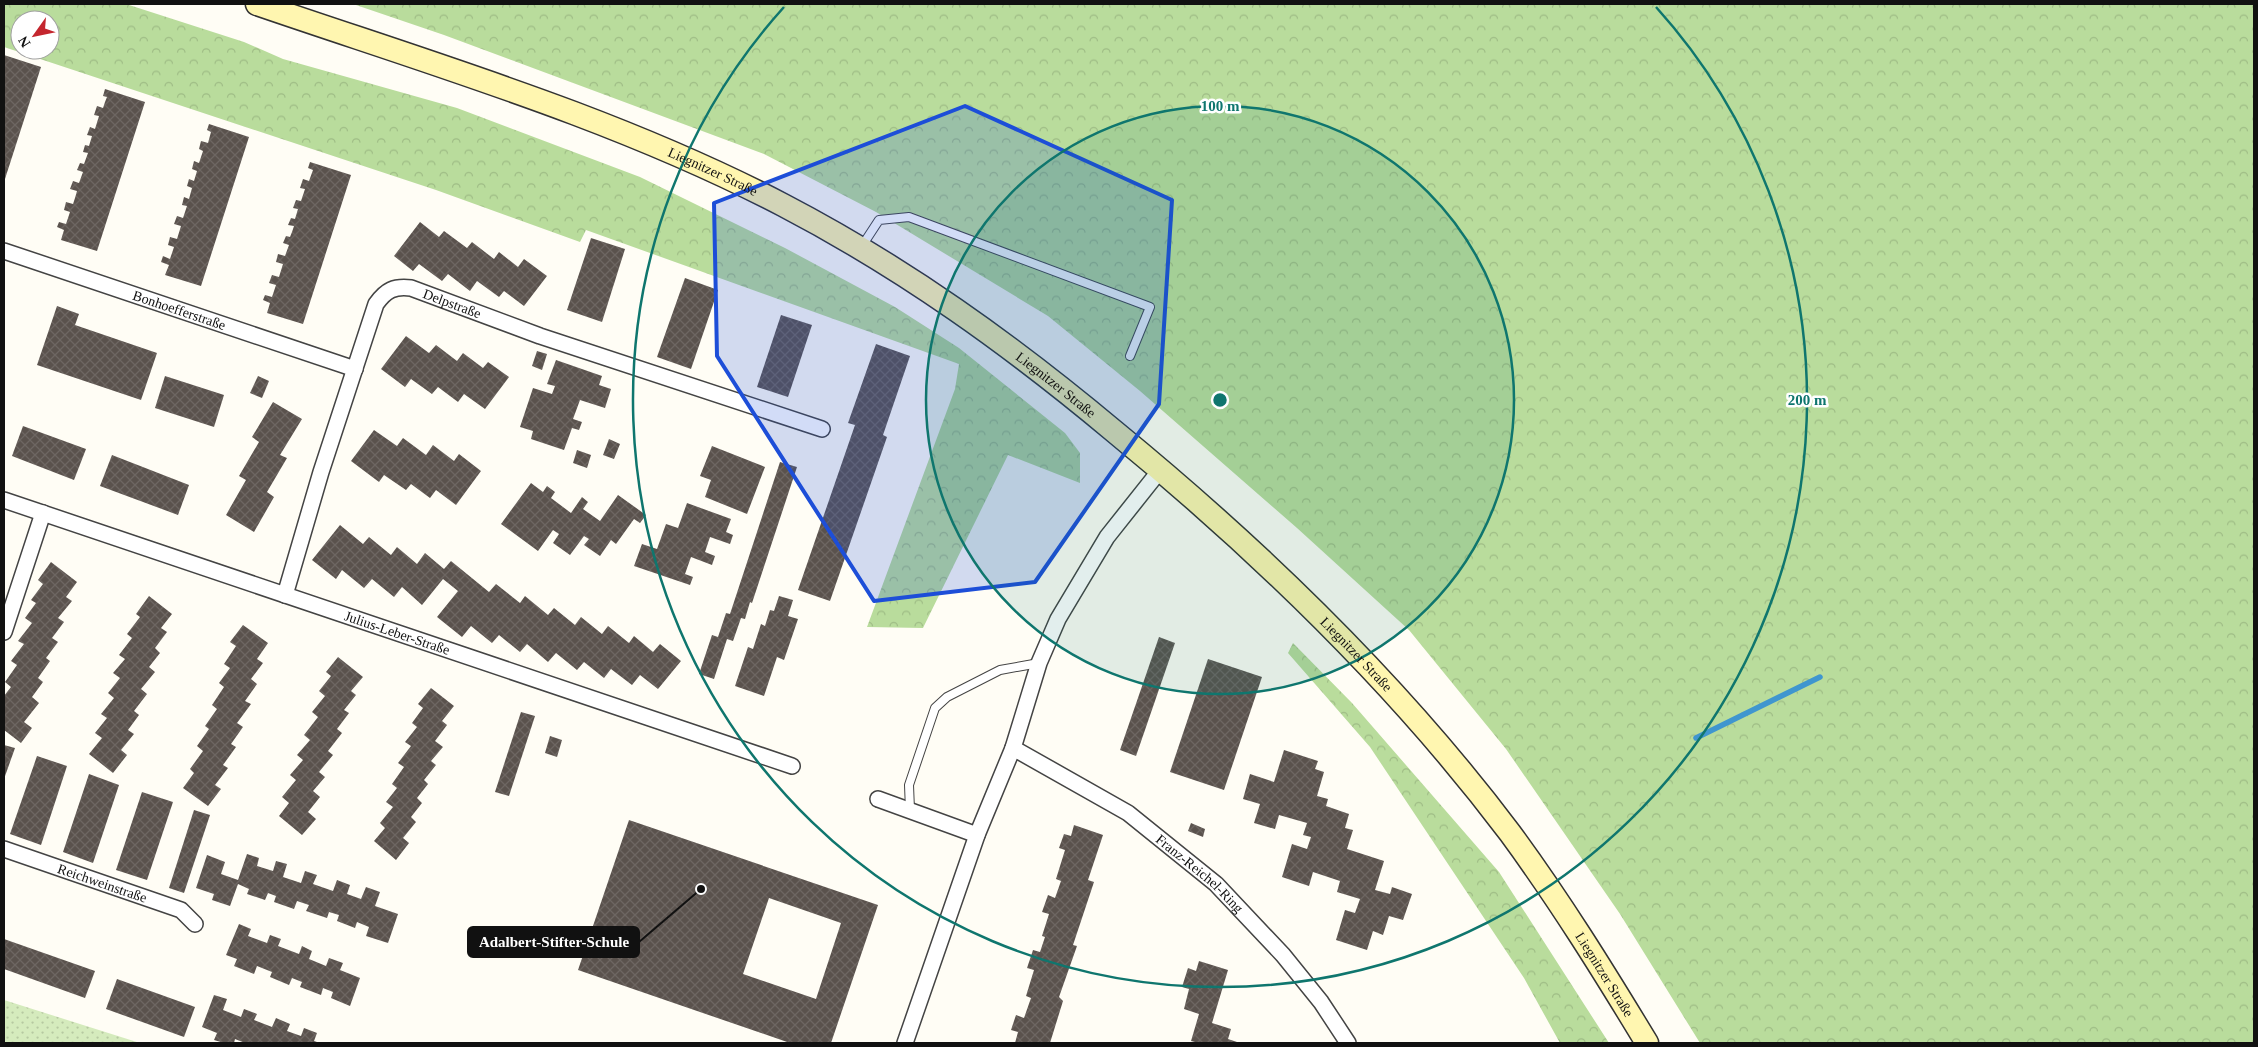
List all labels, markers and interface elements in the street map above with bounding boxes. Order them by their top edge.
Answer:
north arrow [10,10,60,60]
text: N [15,33,34,50]
text: 100 m [1201,98,1240,114]
street label: Liegnitzer Straße [666,145,760,199]
street label: Delpstraße [421,286,483,321]
street label: Bonhoefferstraße [131,288,228,333]
street label: Liegnitzer Straße [1013,349,1098,421]
centre of rings [1211,391,1229,409]
text: 200 m [1788,392,1827,408]
street label: Julius-Leber-Straße [342,608,452,658]
street label: Liegnitzer Straße [1317,614,1395,695]
street label: Franz-Reichel-Ring [1153,832,1246,916]
street label: Reichweinstraße [56,861,149,906]
callout: Adalbert-Stifter-Schule [468,927,639,957]
street label: Liegnitzer Straße [1572,930,1636,1020]
text: Adalbert-Stifter-Schule [479,934,629,950]

